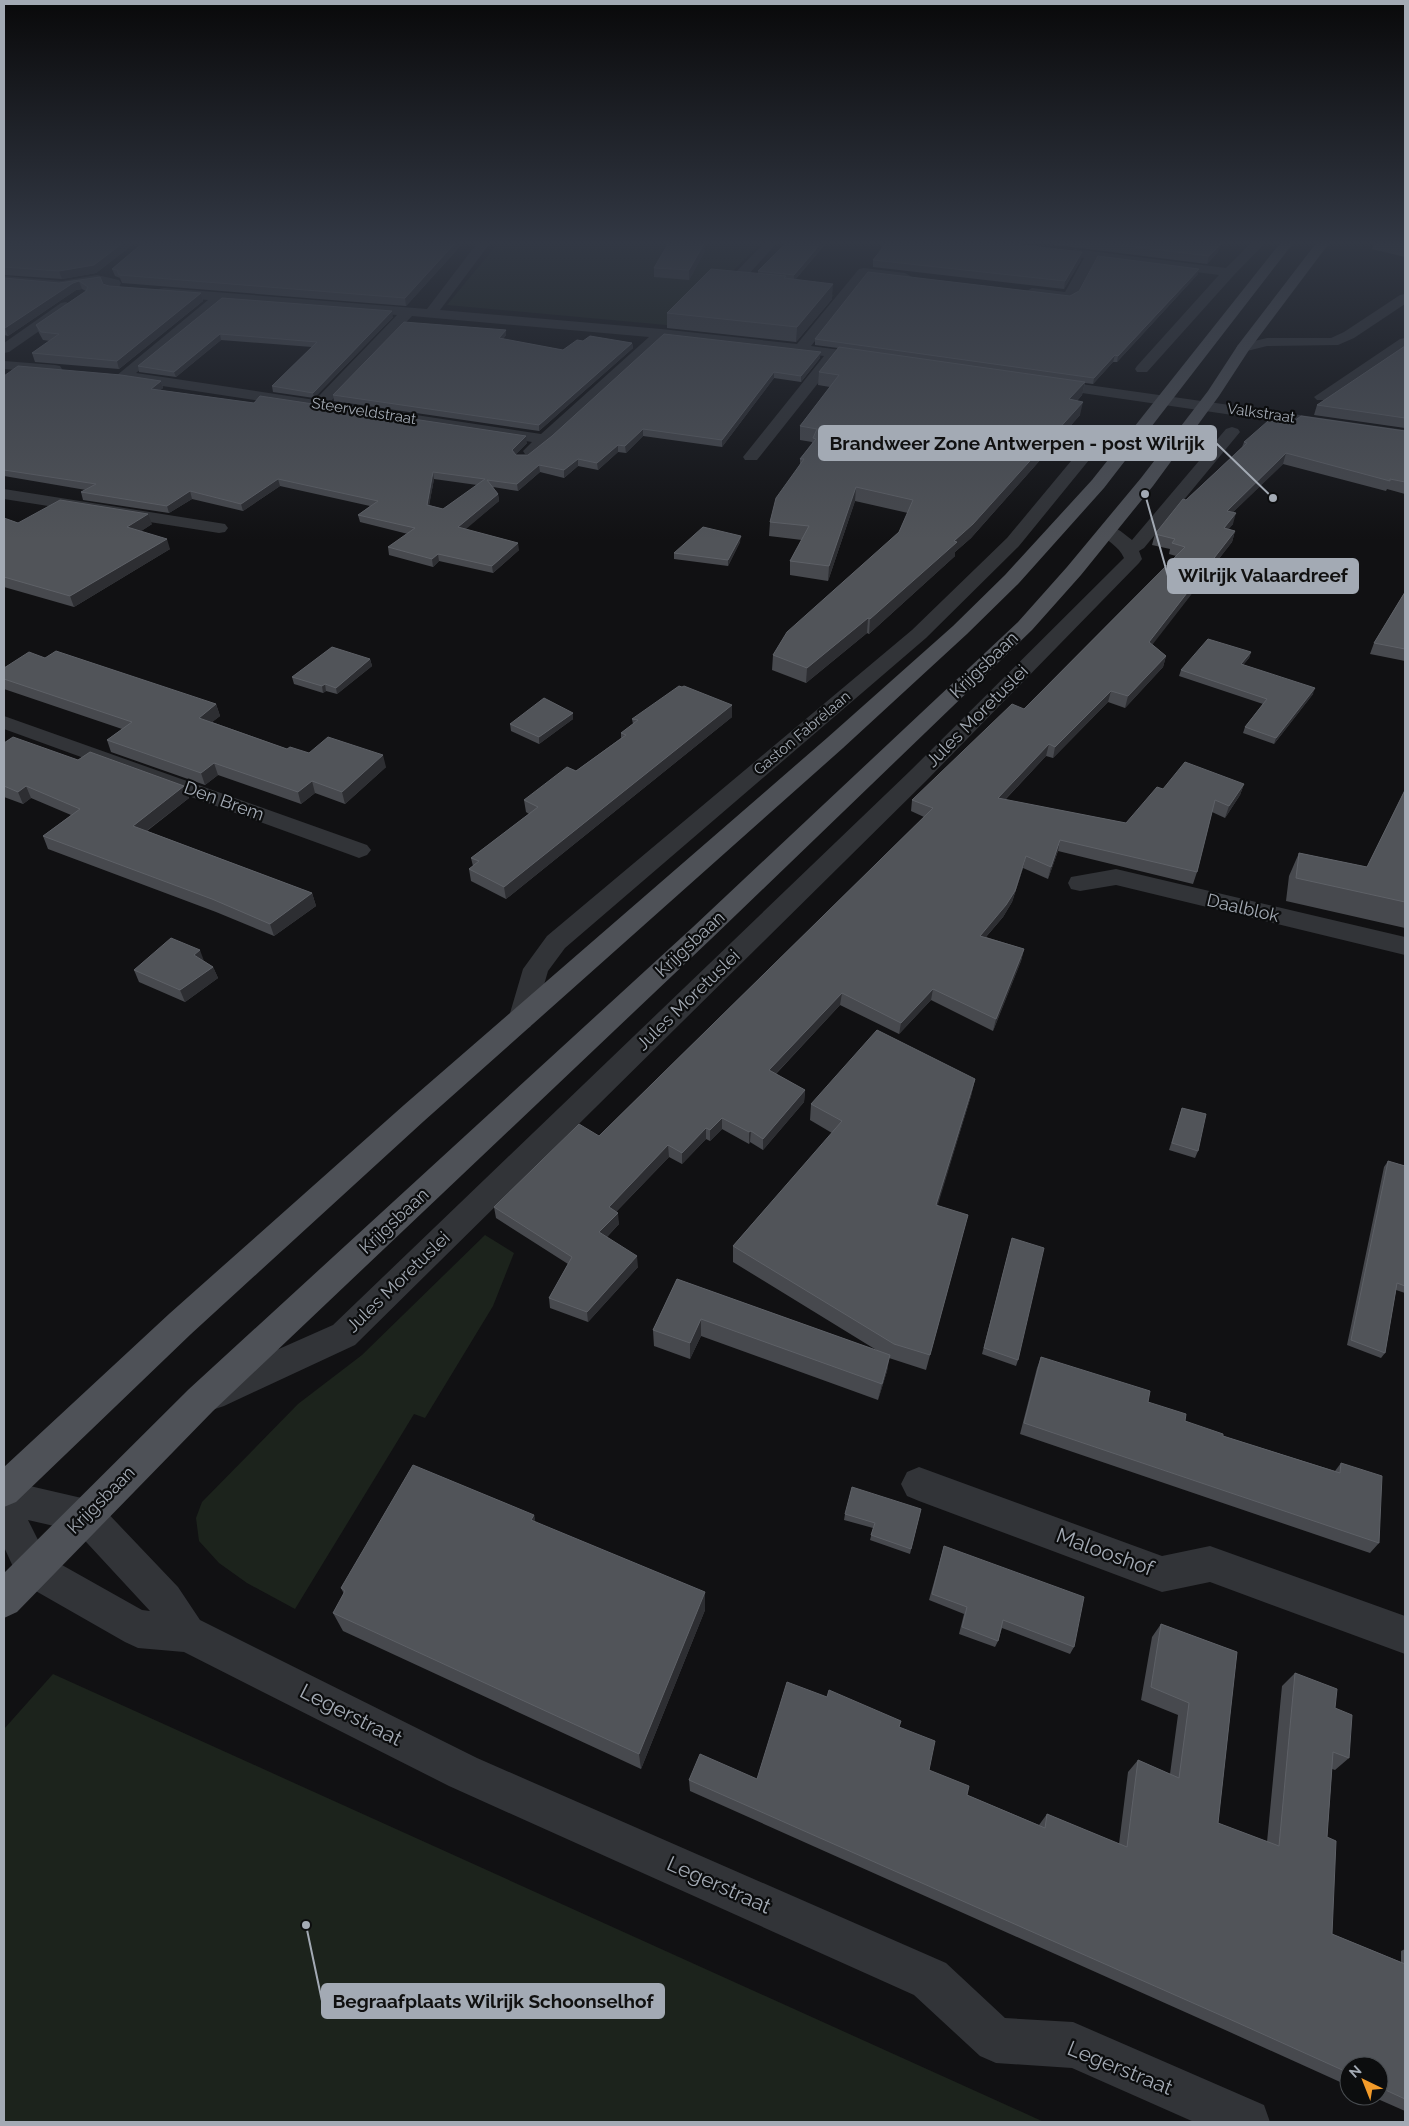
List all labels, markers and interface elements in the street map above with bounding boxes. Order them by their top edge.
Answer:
street label: Steerveldstraat [310,394,418,428]
street label: Valkstraat [1226,399,1296,427]
callout: Brandweer Zone Antwerpen - post Wilrijk [819,426,1216,460]
text: Brandweer Zone Antwerpen - post Wilrijk [829,432,1205,454]
callout: Wilrijk Valaardreef [1168,559,1358,593]
text: Wilrijk Valaardreef [1178,564,1349,586]
street label: Krijgsbaan [945,627,1022,702]
street label: Jules Moretuslei [921,660,1032,771]
street label: Gaston Fabrélaan [750,687,854,779]
street label: Den Brem [181,776,267,825]
street label: Daalblok [1205,889,1282,926]
street label: Krijgsbaan [651,906,729,981]
street label: Jules Moretuslei [632,945,744,1054]
street label: Krijgsbaan [355,1183,433,1258]
street label: Jules Moretuslei [342,1227,454,1336]
street label: Krijgsbaan [62,1461,139,1538]
street label: Malooshof [1053,1522,1158,1581]
street label: Legerstraat [296,1678,407,1751]
street label: Legerstraat [663,1850,775,1919]
callout: Begraafplaats Wilrijk Schoonselhof [322,1984,664,2018]
text: Begraafplaats Wilrijk Schoonselhof [332,1990,654,2012]
street label: Legerstraat [1064,2035,1176,2100]
north arrow [1339,2056,1389,2106]
text: N [1346,2062,1364,2081]

